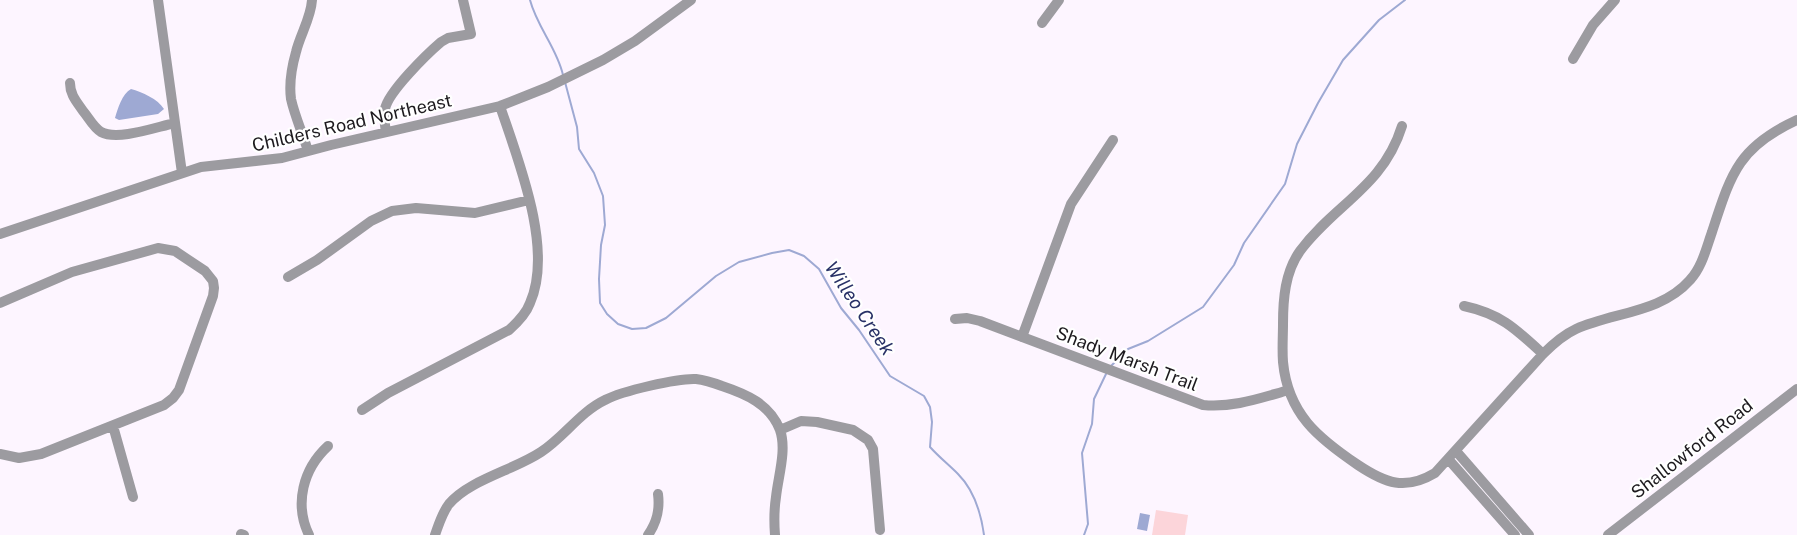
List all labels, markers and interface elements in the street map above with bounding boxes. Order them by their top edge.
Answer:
street label: Childers Road Northeast [250,89,454,156]
water label: Willeo Creek [821,257,900,360]
street label: Shady Marsh Trail [1053,322,1201,395]
street label: Shallowford Road [1627,395,1757,503]

